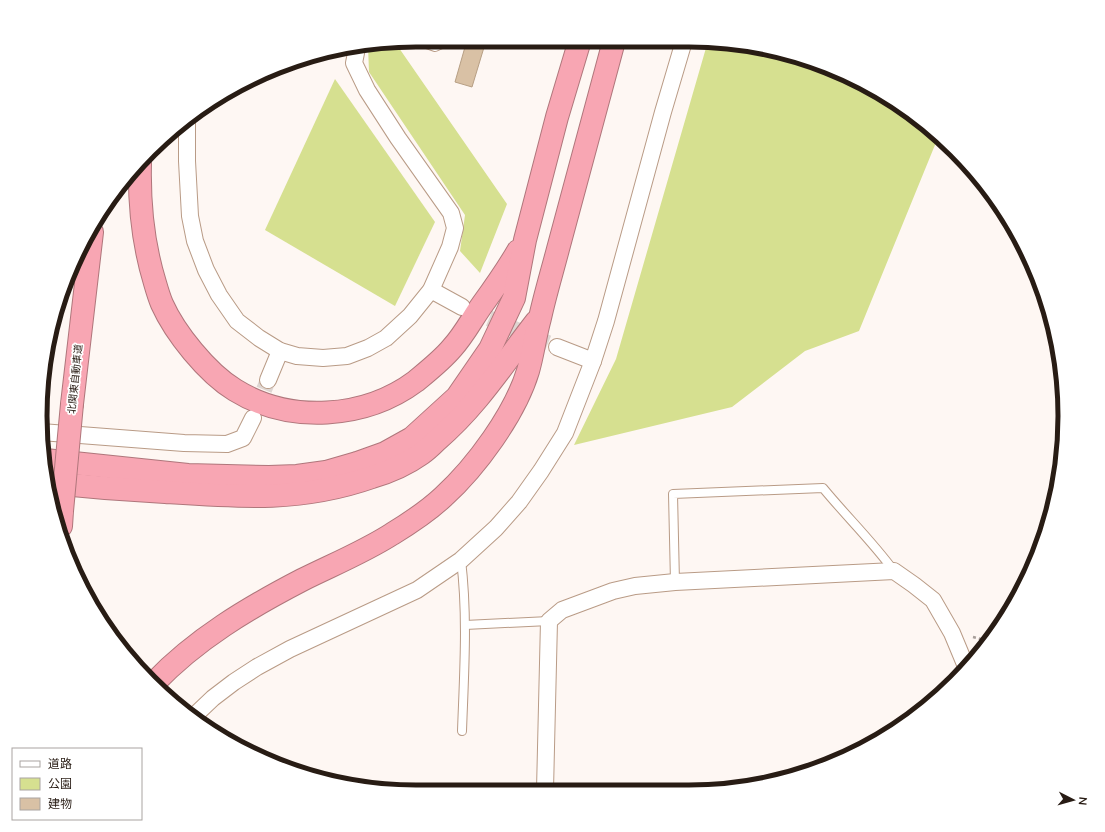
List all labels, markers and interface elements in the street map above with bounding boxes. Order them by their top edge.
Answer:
street label: 北関東自動車道 [65,344,85,414]
legend [12,748,142,820]
text: 道路 [48,756,72,771]
text: 公園 [48,776,72,791]
north arrow [1053,780,1093,820]
text: 建物 [48,796,72,811]
text: N [1076,796,1090,806]

